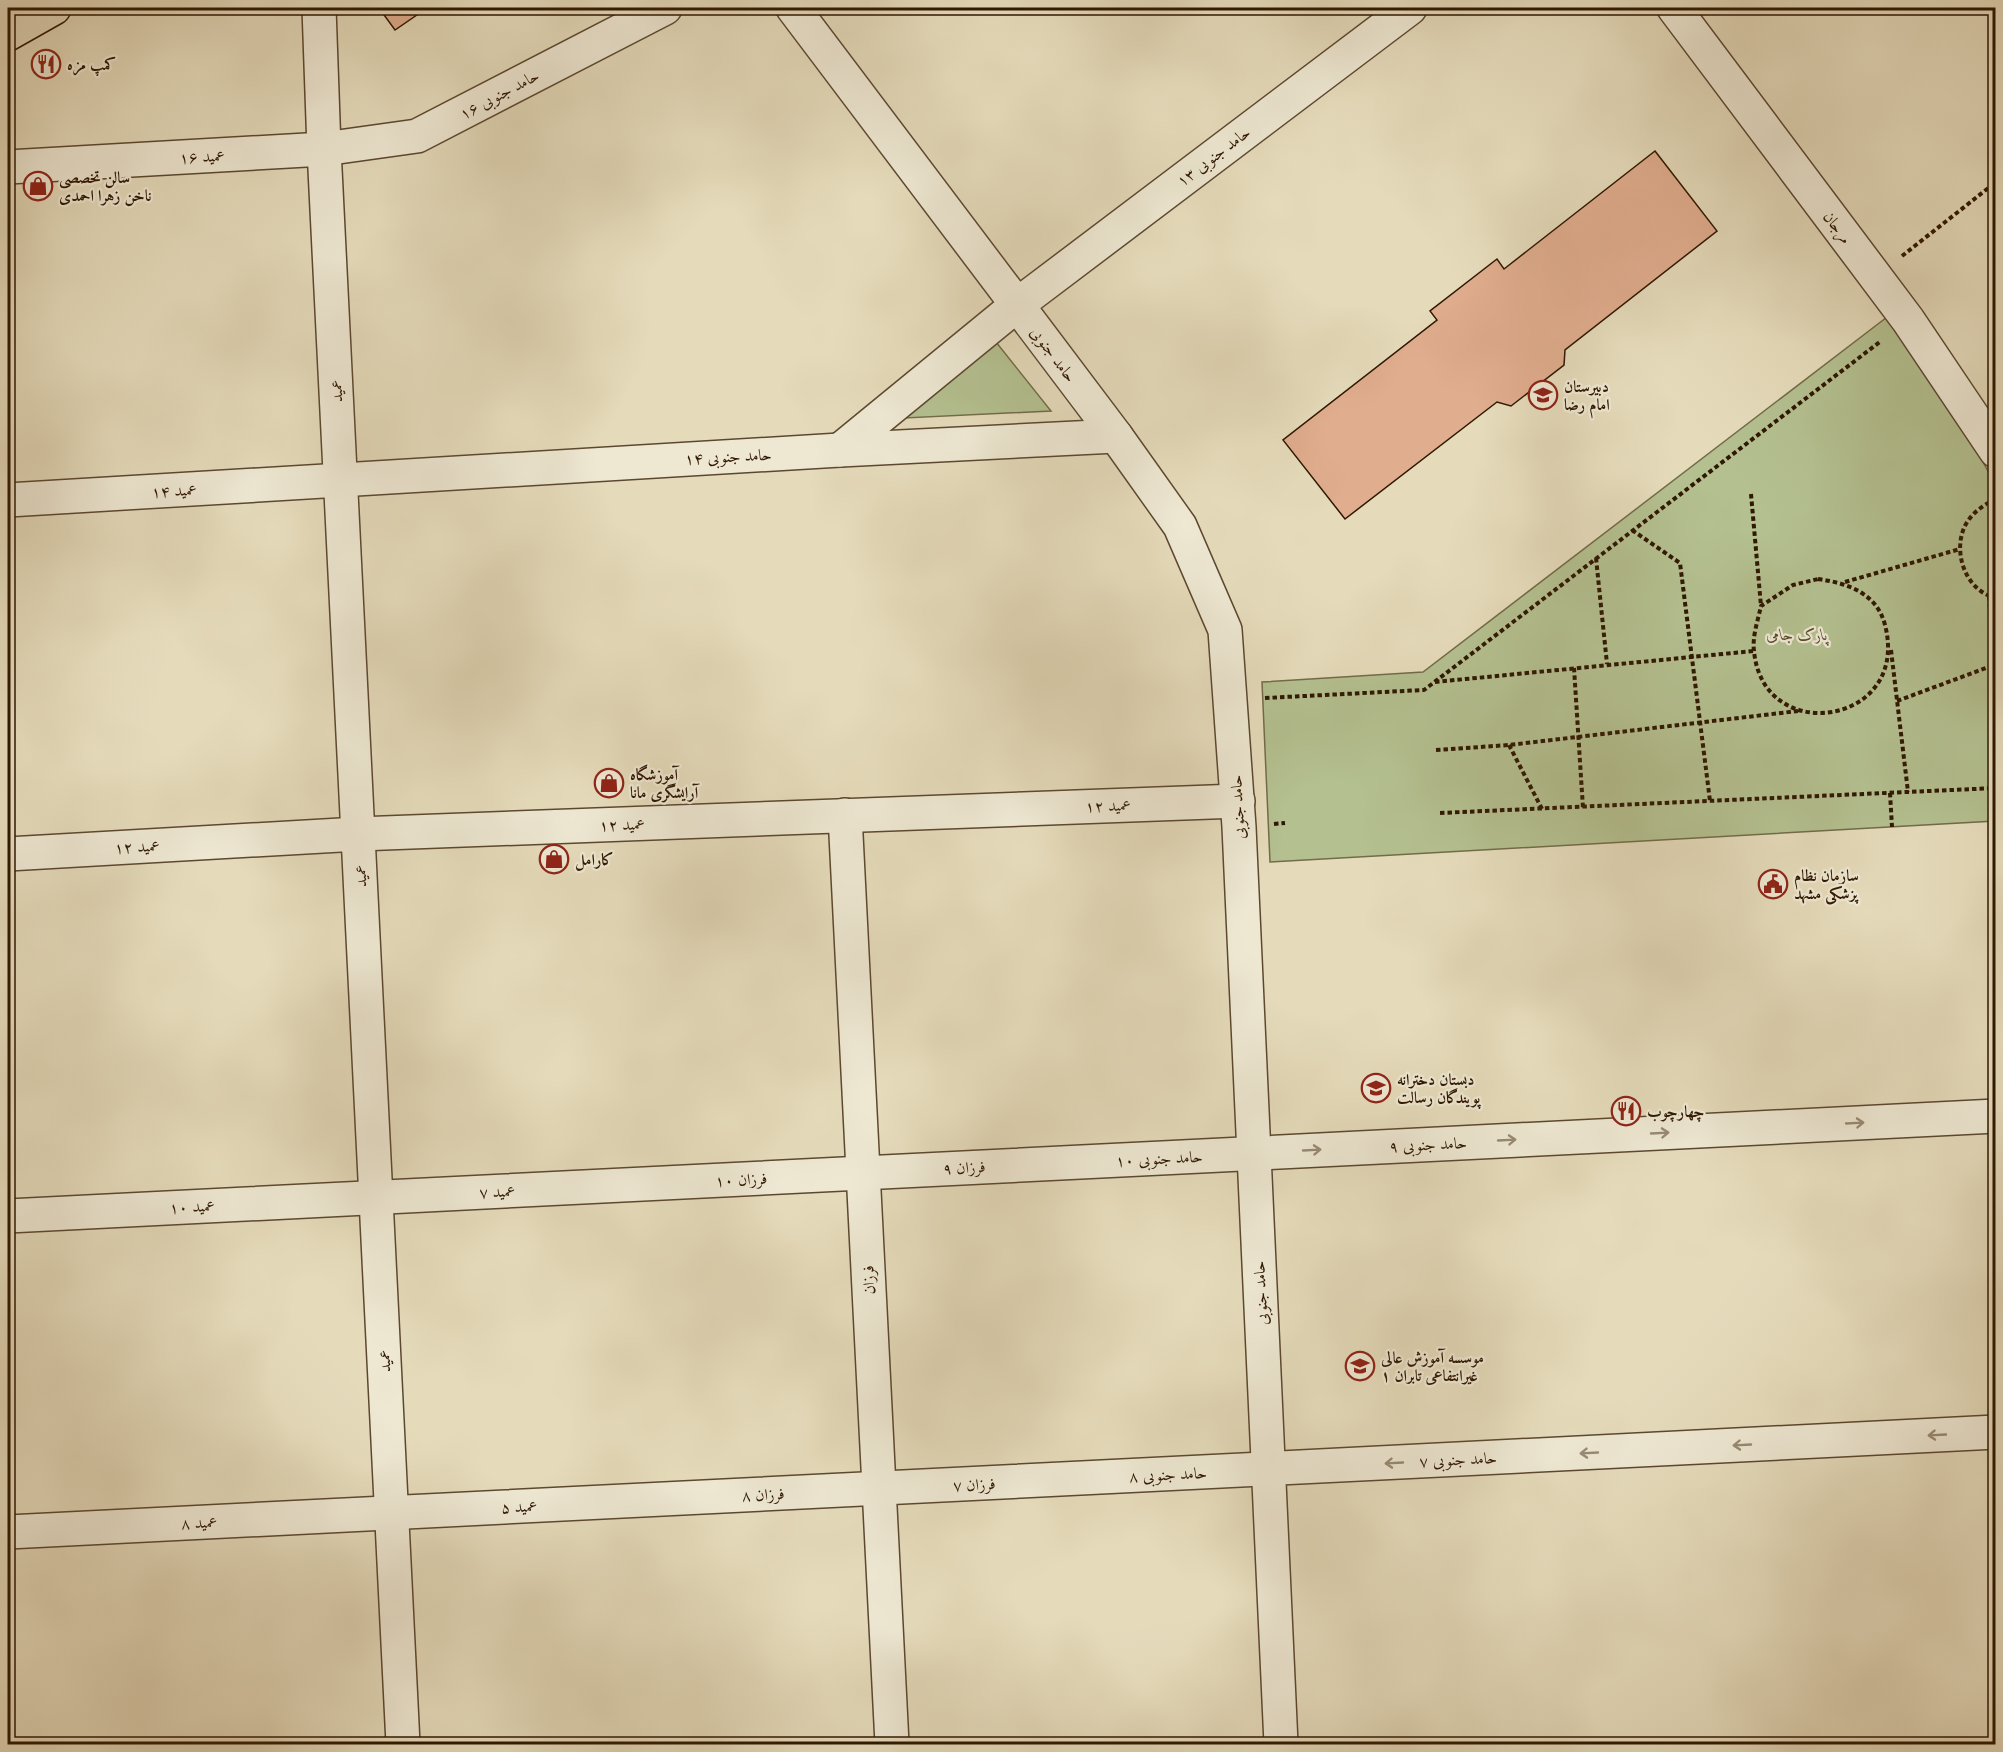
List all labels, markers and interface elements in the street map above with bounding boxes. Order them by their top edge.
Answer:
restaurant icon: کمپ مزه [30,48,62,80]
place label: کمپ مزه [67,54,117,77]
street label: حامد جنوبی ۱۶ [456,65,543,125]
street label: حامد جنوبی ۱۳ [1172,122,1255,192]
street label: عمید ۱۶ [179,145,225,167]
place label: سالن تخصصی ناخن زهرا احمدی [59,167,152,207]
shop icon: سالن تخصصی ناخن زهرا احمدی [22,170,54,202]
street label: مرجان [1818,207,1857,248]
street label: حامد جنوبی [1025,322,1081,387]
place label: دبیرستان امام رضا [1564,376,1610,419]
street label: عمید [325,379,347,403]
school or university icon: دبیرستان امام رضا [1527,379,1559,411]
street label: حامد جنوبی ۱۴ [684,444,772,470]
street label: عمید ۱۴ [151,479,197,501]
park label: پارک جامی [1766,624,1830,646]
place label: آموزشگاه آرایشگری مانا [630,764,701,803]
shop icon: آموزشگاه آرایشگری مانا [593,767,625,799]
street label: حامد جنوبی [1225,774,1251,840]
street label: عمید ۱۲ [1085,794,1131,816]
street label: عمید ۱۲ [599,813,645,835]
street label: عمید ۱۲ [114,835,160,857]
shop icon: کارامل [538,843,570,875]
place label: کارامل [575,849,614,871]
street label: عمید [349,864,371,888]
place label: سازمان نظام پزشکی مشهد [1794,865,1859,905]
public building icon: سازمان نظام پزشکی مشهد [1757,868,1789,900]
place label: دبستان دخترانه پویندگان رسالت [1397,1069,1481,1110]
school or university icon: دبستان دخترانه پویندگان رسالت [1360,1072,1392,1104]
restaurant icon: چهارچوب [1610,1095,1642,1127]
place label: چهارچوب [1647,1101,1705,1122]
one-way arrow [1844,1117,1864,1128]
one-way arrow [1649,1127,1669,1138]
street label: حامد جنوبی ۹ [1389,1132,1468,1158]
one-way arrow [1497,1135,1516,1146]
one-way arrow [1302,1145,1322,1156]
street label: حامد جنوبی ۱۰ [1115,1146,1203,1172]
street label: فرزان ۹ [942,1156,986,1179]
street label: فرزان ۱۰ [714,1168,768,1191]
street label: عمید ۷ [478,1180,516,1202]
street label: عمید ۱۰ [169,1195,215,1217]
street label: حامد جنوبی [1248,1260,1274,1326]
street label: فرزان [857,1265,880,1295]
place label: موسسه آموزش عالی غیرانتفاعی تابران ۱ [1380,1347,1484,1386]
street label: عمید [373,1349,395,1373]
school or university icon: موسسه آموزش عالی غیرانتفاعی تابران ۱ [1344,1350,1376,1382]
one-way arrow [1928,1430,1948,1441]
one-way arrow [1733,1440,1753,1451]
street label: حامد جنوبی ۷ [1419,1447,1498,1473]
one-way arrow [1579,1448,1599,1459]
one-way arrow [1385,1457,1404,1468]
street label: حامد جنوبی ۸ [1129,1462,1208,1488]
street label: فرزان ۷ [952,1473,996,1496]
street label: فرزان ۸ [741,1483,785,1506]
street label: عمید ۵ [500,1495,538,1517]
street label: عمید ۸ [180,1511,218,1533]

